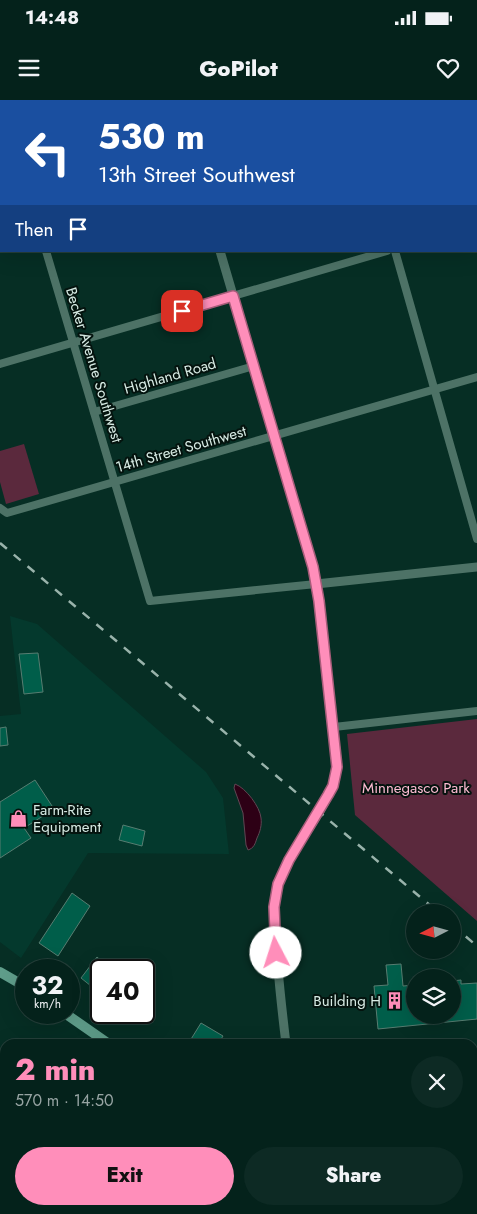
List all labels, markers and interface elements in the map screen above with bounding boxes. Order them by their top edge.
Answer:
text: 14:48 [25,4,79,31]
text: GoPilot [199,52,278,84]
icon: menu [15,54,43,82]
icon: heart [434,54,462,82]
text: 530 m [98,112,205,162]
icon: left [15,120,80,185]
text: 13th Street Southwest [98,158,295,190]
icon: arrive [64,215,92,243]
text: Then [15,216,54,243]
street label: Becker Avenue Southwest [60,285,128,446]
pin [161,290,203,332]
icon: arrive [168,297,196,325]
street label: Highland Road [121,352,219,400]
street label: 14th Street Southwest [113,420,249,478]
park label: Minnegasco Park [362,777,470,799]
place label: Farm-Rite Equipment [33,799,101,838]
shop icon: Farm-Rite Equipment [9,809,29,829]
north arrow [406,904,461,959]
map controls [406,904,461,1024]
position arrow [249,926,301,978]
speed limit sign: 40 [90,959,155,1024]
text: 32 [32,967,63,1003]
button: layers [406,969,461,1024]
place label: Building H [313,990,381,1012]
building icon: Building H [385,991,405,1011]
text: km/h [34,995,61,1013]
text: 2 min [15,1048,96,1091]
button: close [411,1056,463,1108]
text: 570 m · 14:50 [15,1089,114,1112]
button: Exit [15,1147,234,1205]
button: Share [244,1147,463,1205]

